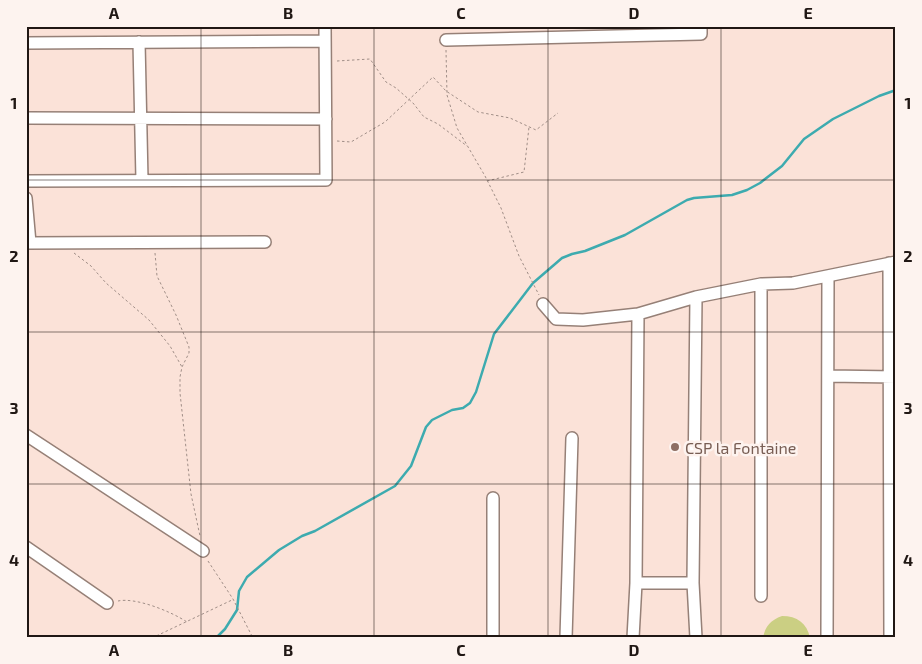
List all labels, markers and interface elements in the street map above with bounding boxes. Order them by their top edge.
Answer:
text: A [109,3,120,22]
text: B [283,3,293,22]
text: C [456,3,466,22]
text: D [629,3,640,22]
text: E [803,3,813,22]
text: 1 [11,93,17,112]
text: 1 [905,93,911,112]
text: 2 [9,246,19,265]
text: 2 [903,246,913,265]
text: 3 [9,398,19,417]
text: 3 [903,398,913,417]
place label: CSP la Fontaine [685,438,796,457]
marker: CSP la Fontaine [669,441,681,453]
text: 4 [9,550,19,569]
text: 4 [903,550,913,569]
text: A [109,640,120,659]
text: B [283,640,293,659]
text: C [456,640,466,659]
text: D [629,640,640,659]
text: E [803,640,813,659]

